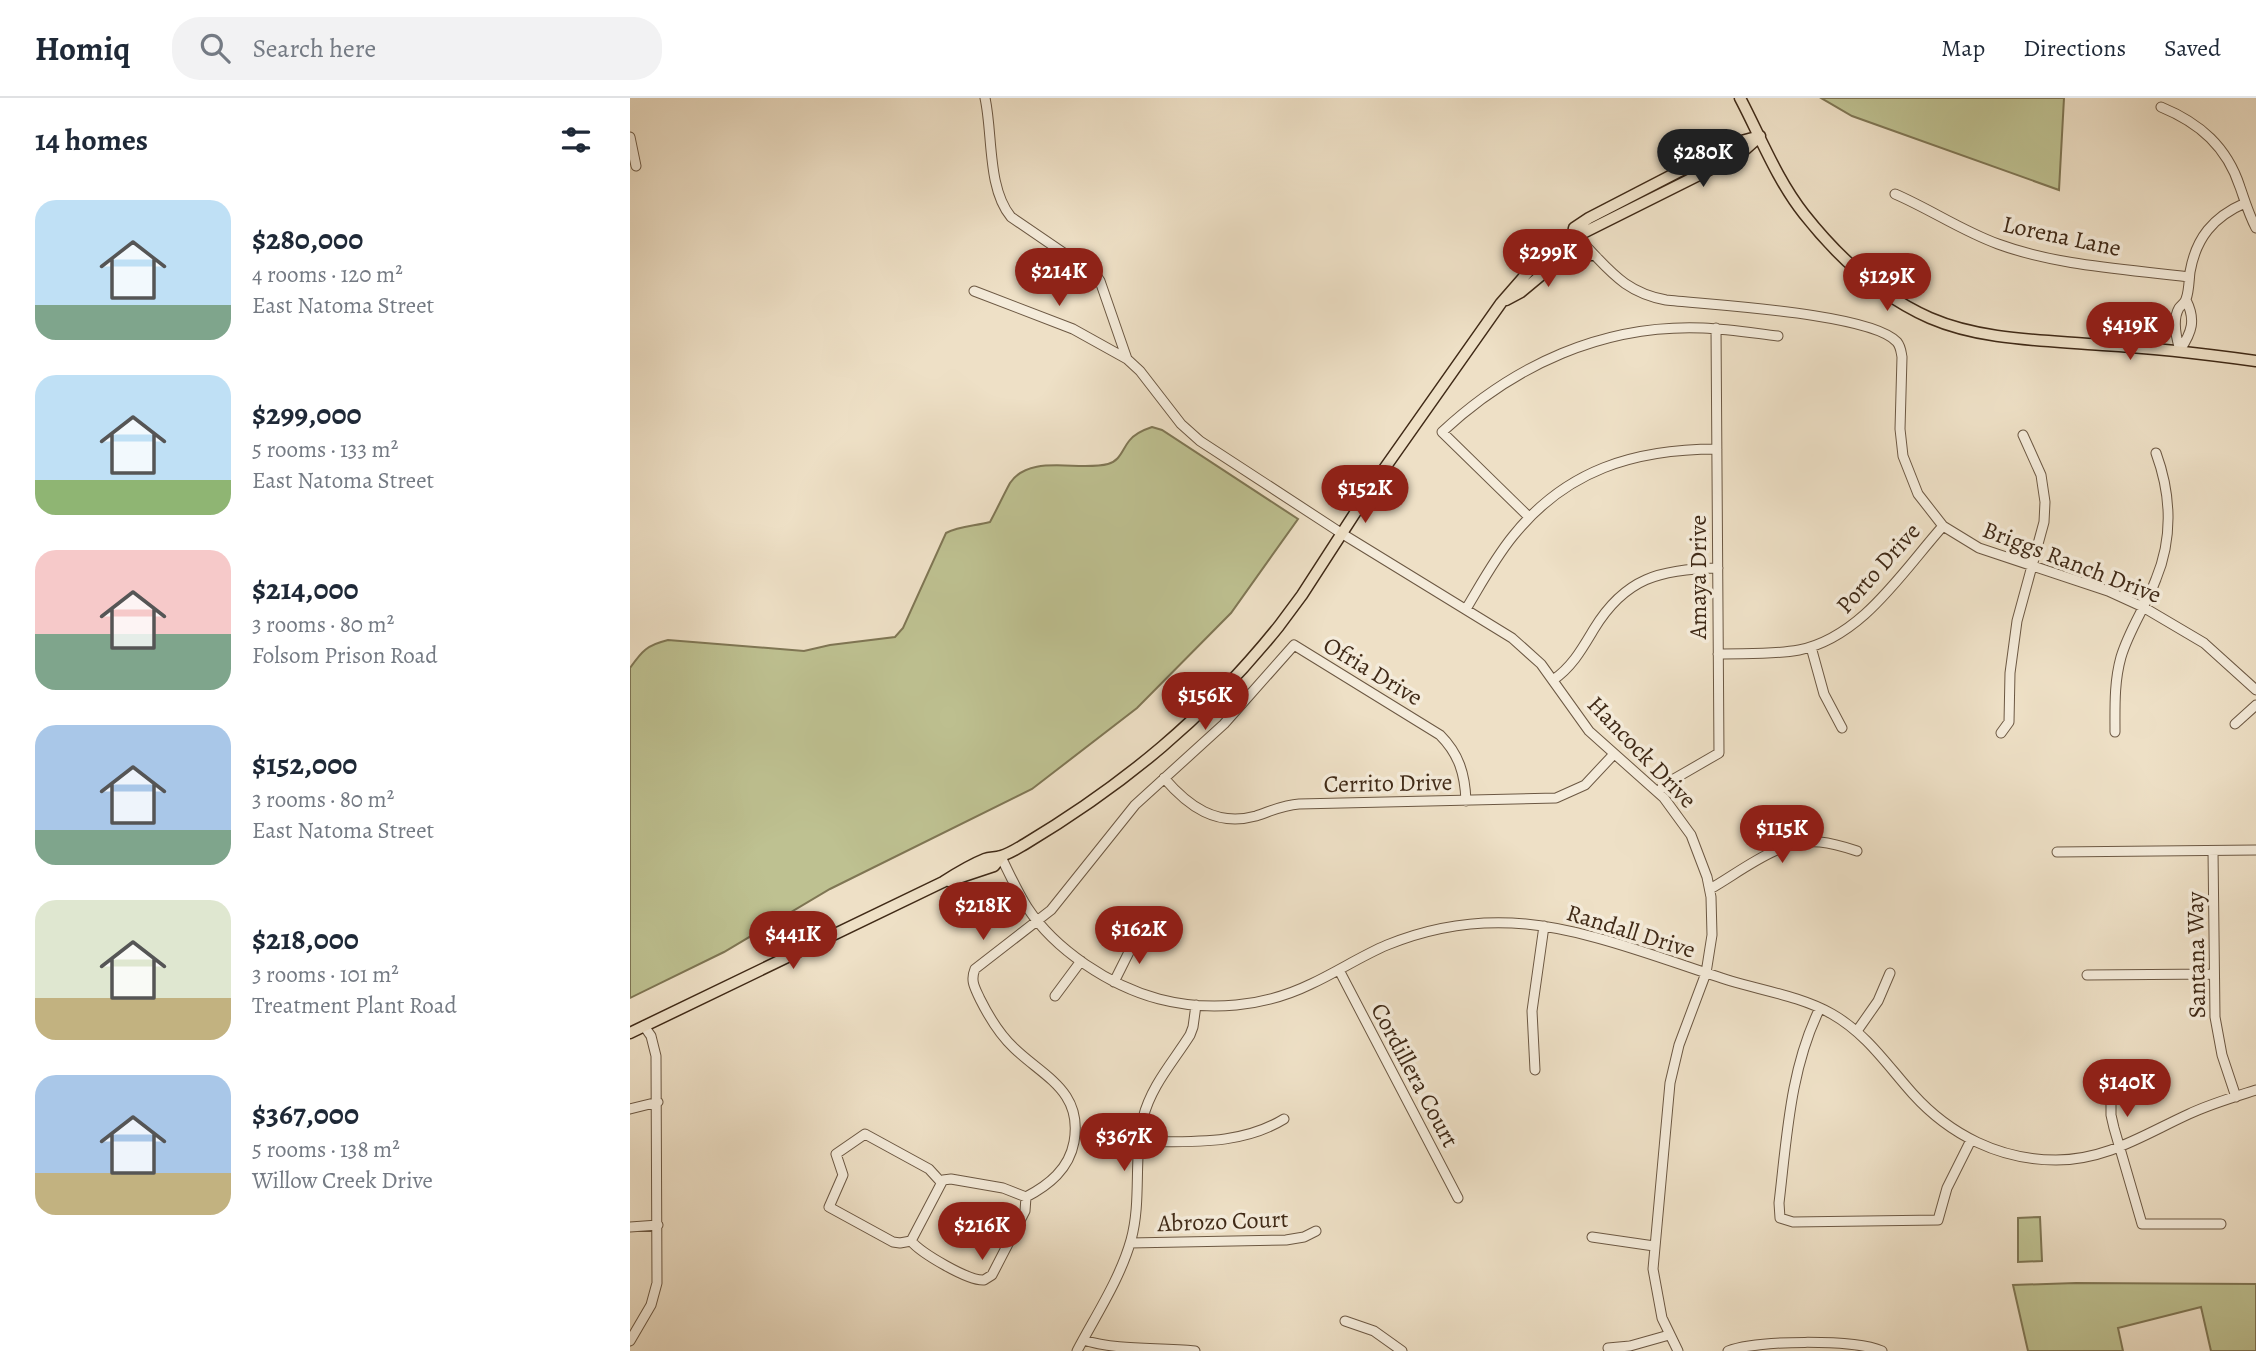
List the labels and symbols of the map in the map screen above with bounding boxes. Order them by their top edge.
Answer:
pin: $280K [1654,130,1752,189]
street label: Lorena Lane [2000,208,2124,264]
pin: $299K [1499,230,1597,289]
pin: $214K [1010,248,1108,308]
pin: $129K [1838,254,1936,313]
pin: $419K [2081,302,2179,362]
pin: $152K [1316,466,1414,525]
street label: Briggs Ranch Drive [1978,513,2166,611]
street label: Amaya Drive [1682,515,1714,640]
street label: Porto Drive [1829,516,1927,620]
street label: Ofria Drive [1317,629,1429,713]
pin: $156K [1156,672,1254,732]
street label: Hancock Drive [1580,689,1704,815]
street label: Cerrito Drive [1323,766,1453,800]
pin: $115K [1733,806,1831,865]
pin: $218K [934,882,1032,942]
street label: Santana Way [2179,891,2213,1019]
street label: Randall Drive [1563,896,1699,966]
pin: $162K [1090,906,1188,966]
pin: $441K [744,912,842,971]
street label: Cordillera Court [1364,997,1466,1153]
pin: $140K [2078,1060,2176,1119]
pin: $367K [1075,1114,1173,1173]
pin: $216K [933,1202,1031,1262]
street label: Abrozo Court [1156,1203,1289,1239]

